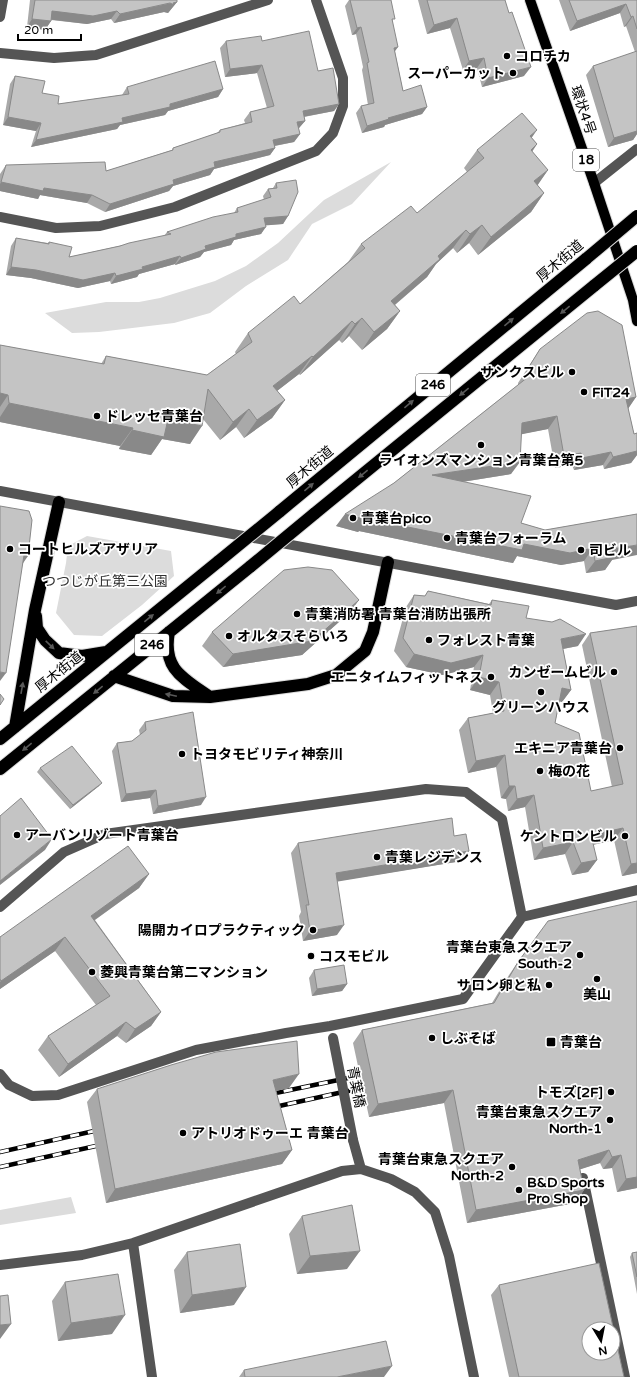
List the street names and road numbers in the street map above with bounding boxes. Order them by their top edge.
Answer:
street label: 環状4号 [567,83,599,137]
road number: 18 [573,149,599,171]
street label: 厚木街道 [533,236,587,286]
road number: 246 [416,374,450,396]
street label: 厚木街道 [283,442,337,492]
road number: 246 [135,634,169,656]
street label: 厚木街道 [32,648,86,696]
street label: 青葉橋 [344,1065,368,1109]

